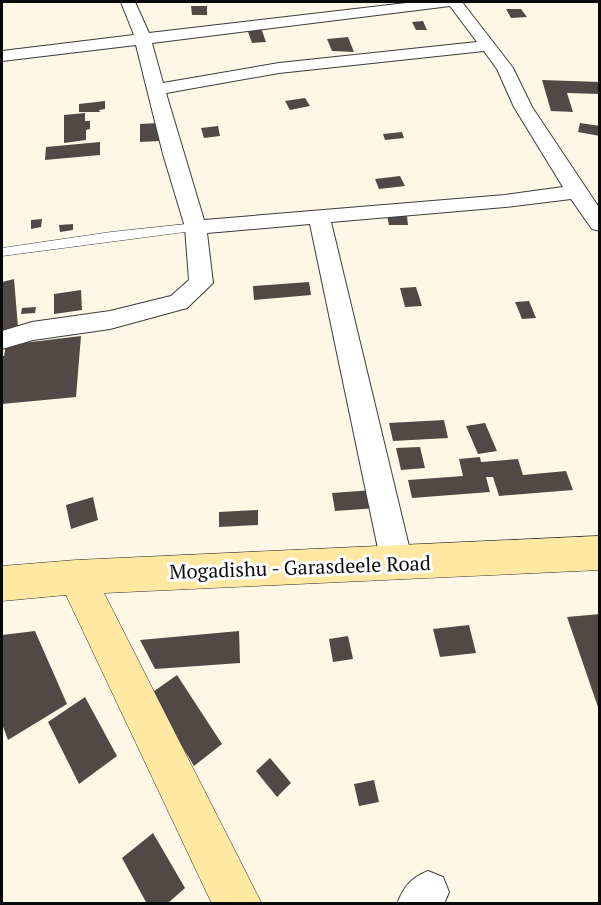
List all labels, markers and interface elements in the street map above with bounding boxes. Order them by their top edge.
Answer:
street label: Mogadishu - Garasdeele Road [169,549,431,585]

